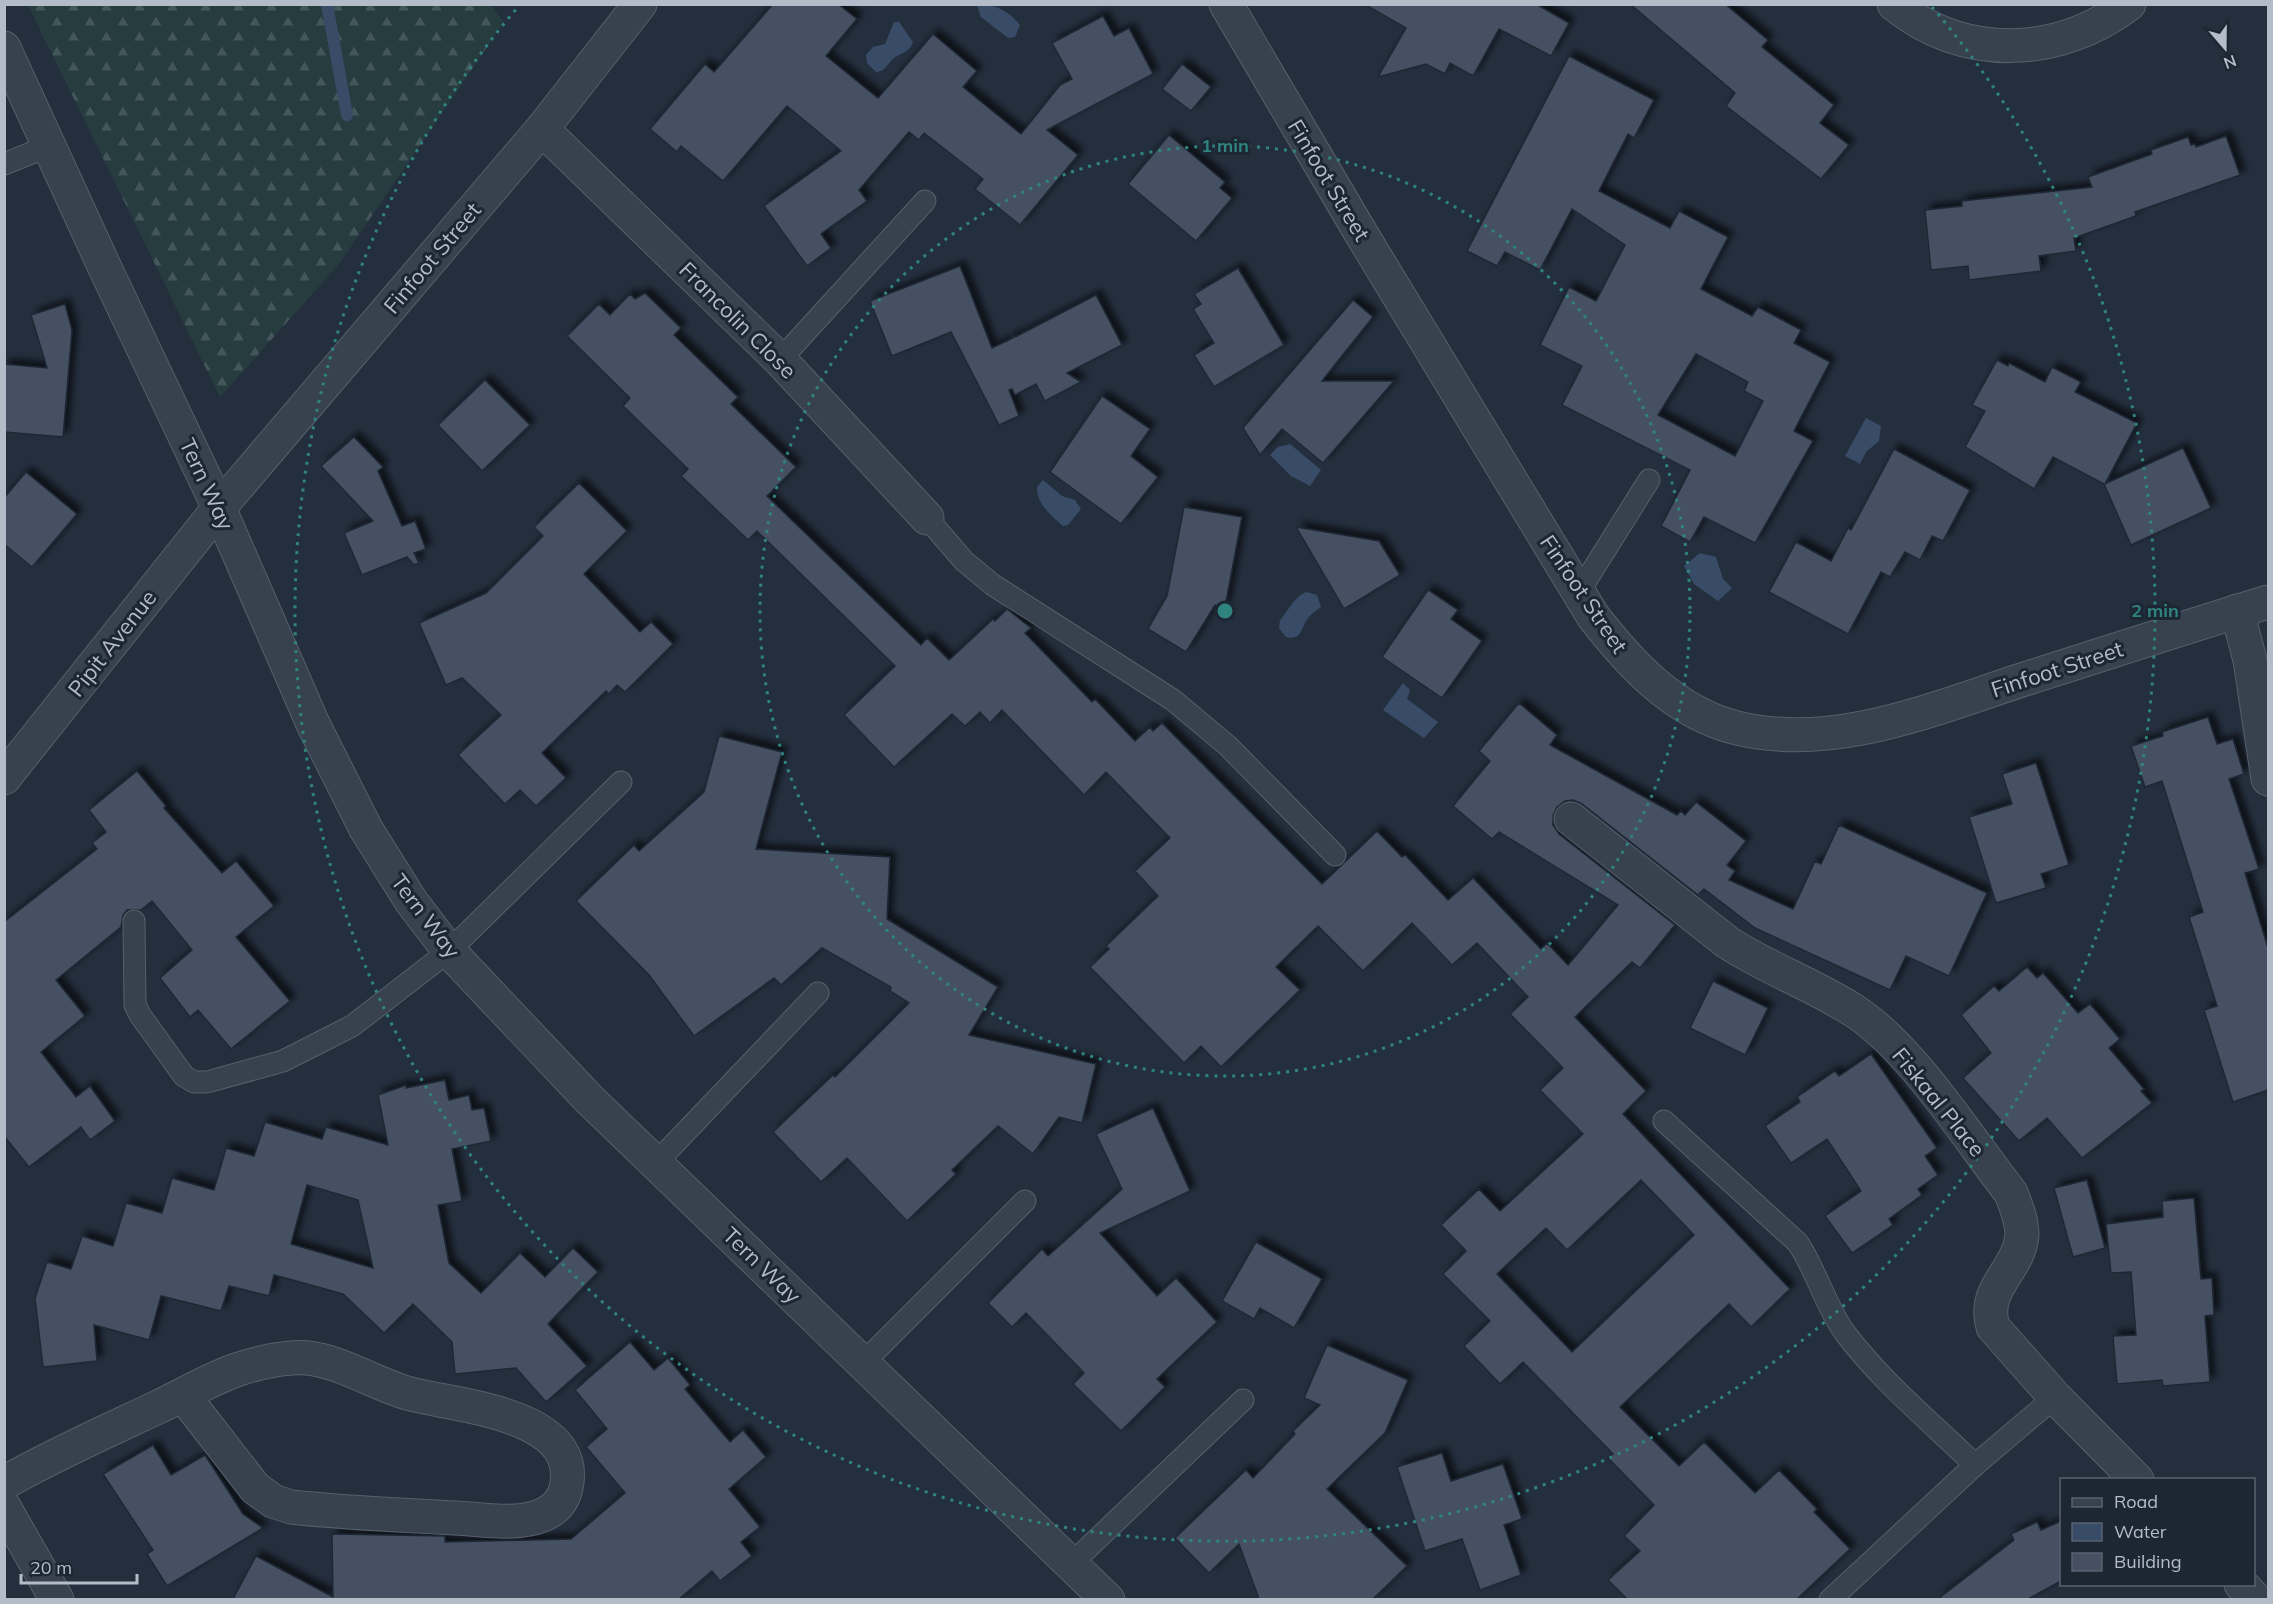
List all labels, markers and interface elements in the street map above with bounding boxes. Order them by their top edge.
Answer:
north arrow [2195,18,2255,78]
text: N [2221,51,2239,74]
street label: Finfoot Street [1282,114,1376,246]
text: 1 min [1201,134,1249,157]
street label: Finfoot Street [377,196,487,319]
street label: Francolin Close [674,256,802,384]
street label: Tern Way [174,434,241,535]
street label: Finfoot Street [1534,529,1634,659]
street label: Pipit Avenue [62,584,162,702]
text: 2 min [2131,599,2179,622]
centre of rings [1215,601,1235,621]
street label: Finfoot Street [1988,634,2127,703]
street label: Tern Way [385,868,467,964]
street label: Fiskaal Place [1886,1042,1992,1162]
street label: Tern Way [717,1221,807,1309]
legend [2060,1478,2255,1586]
text: Road [2114,1490,2158,1513]
text: Water [2114,1520,2167,1543]
scale bar [21,1547,136,1585]
text: Building [2114,1550,2182,1573]
text: 20 m [30,1556,72,1579]

